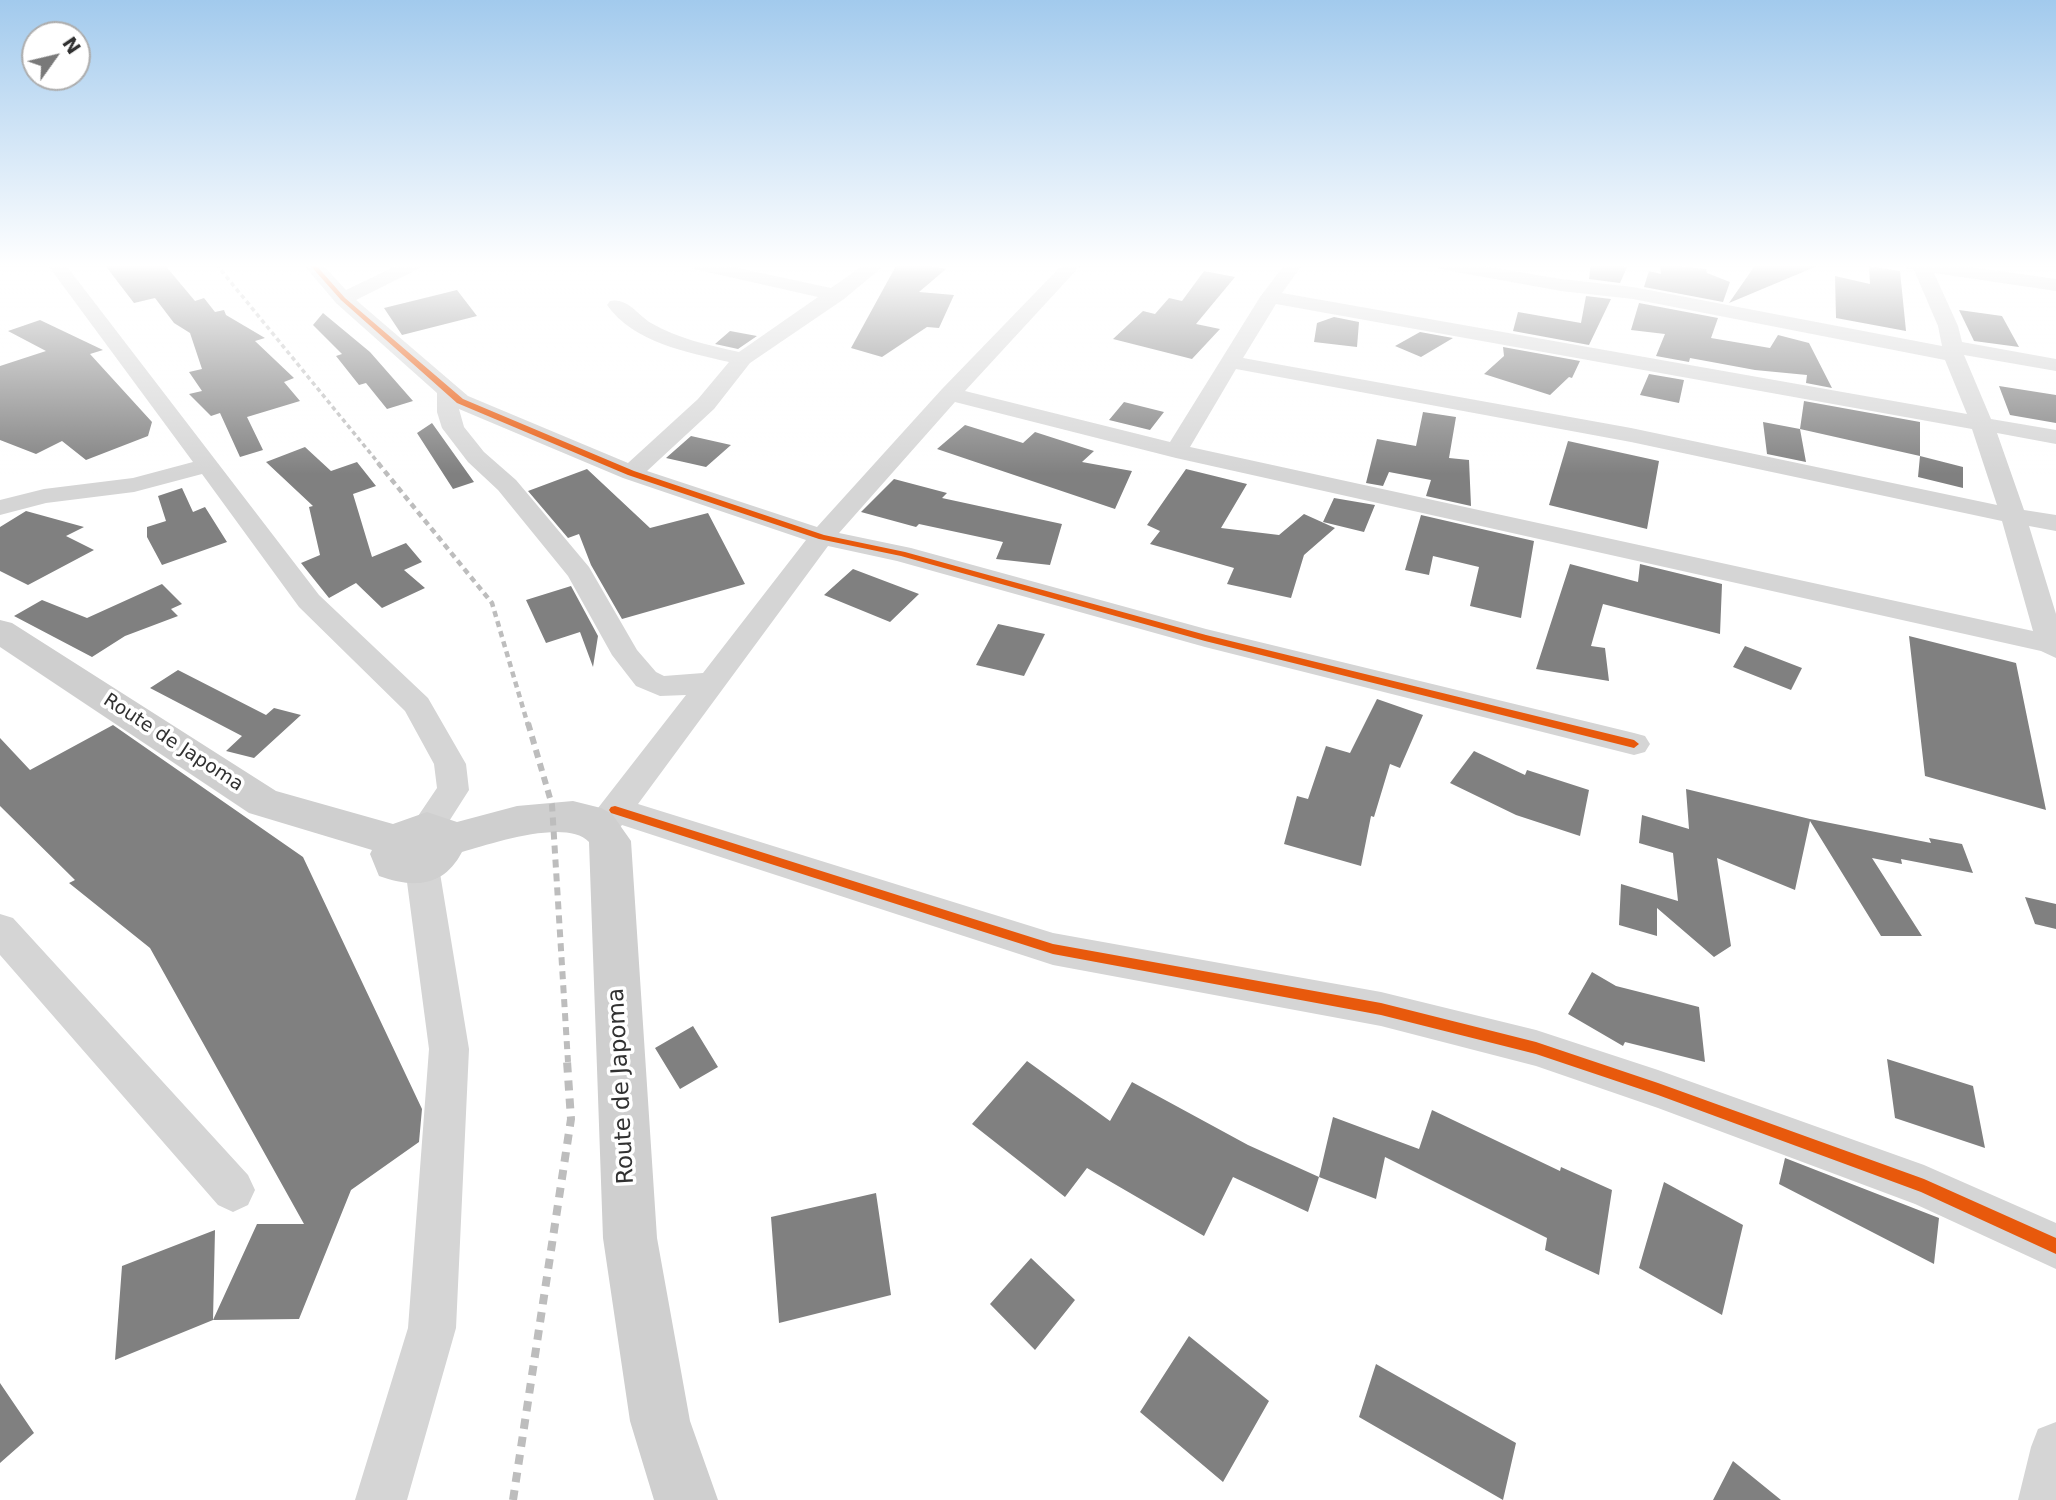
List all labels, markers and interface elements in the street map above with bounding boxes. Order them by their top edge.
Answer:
north arrow [21,21,91,91]
text: N [58,33,85,58]
street label: Route de Japoma [99,689,247,797]
street label: Route de Japoma [603,987,641,1185]

